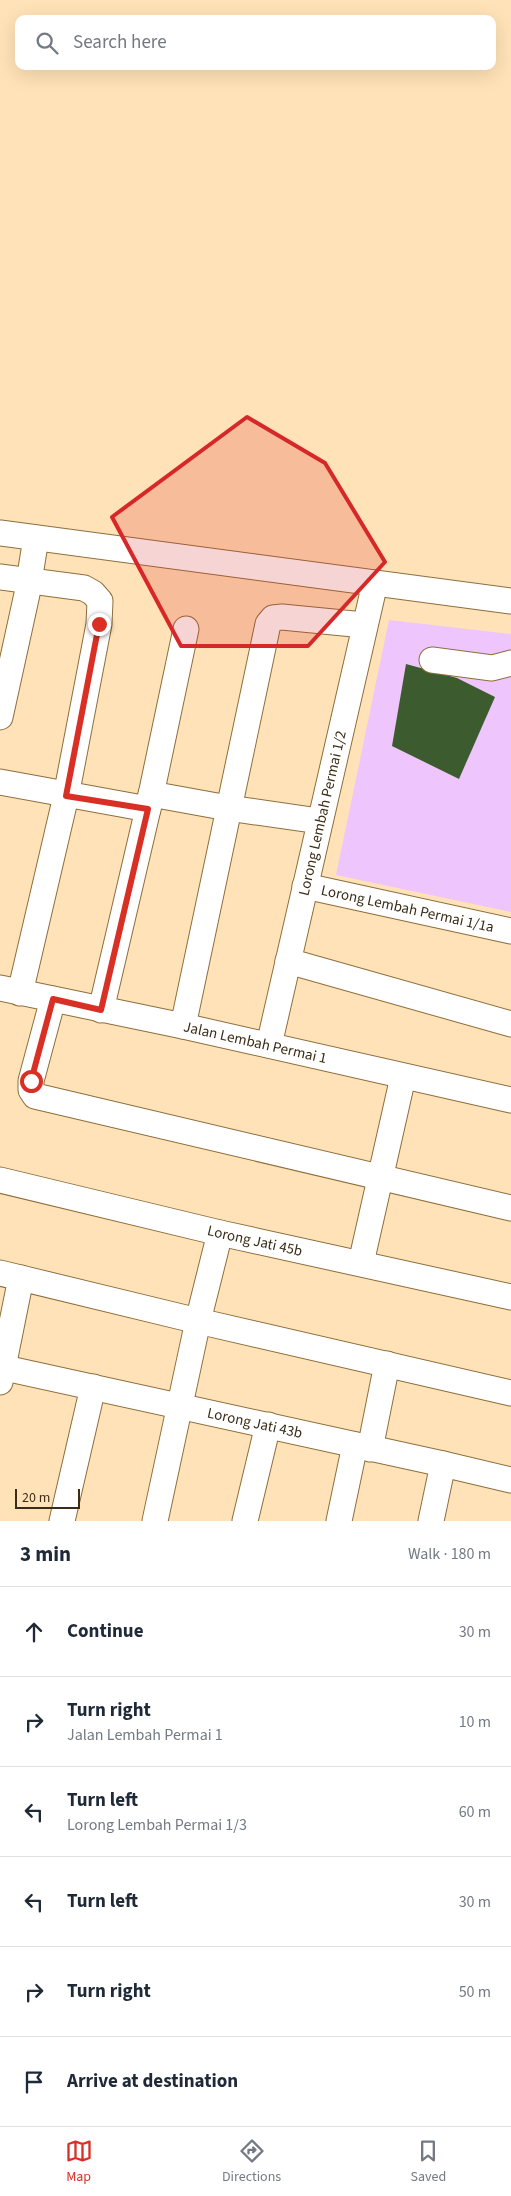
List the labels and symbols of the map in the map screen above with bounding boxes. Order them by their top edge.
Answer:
route end [88,613,111,636]
street label: Lorong Lembah Permai 1/2 [293,728,351,898]
street label: Lorong Lembah Permai 1/1a [319,879,496,937]
street label: Jalan Lembah Permai 1 [182,1016,329,1069]
route start [20,1070,43,1093]
street label: Lorong Jati 45b [205,1220,304,1261]
street label: Lorong Jati 43b [205,1402,305,1443]
scale bar [15,1486,80,1509]

